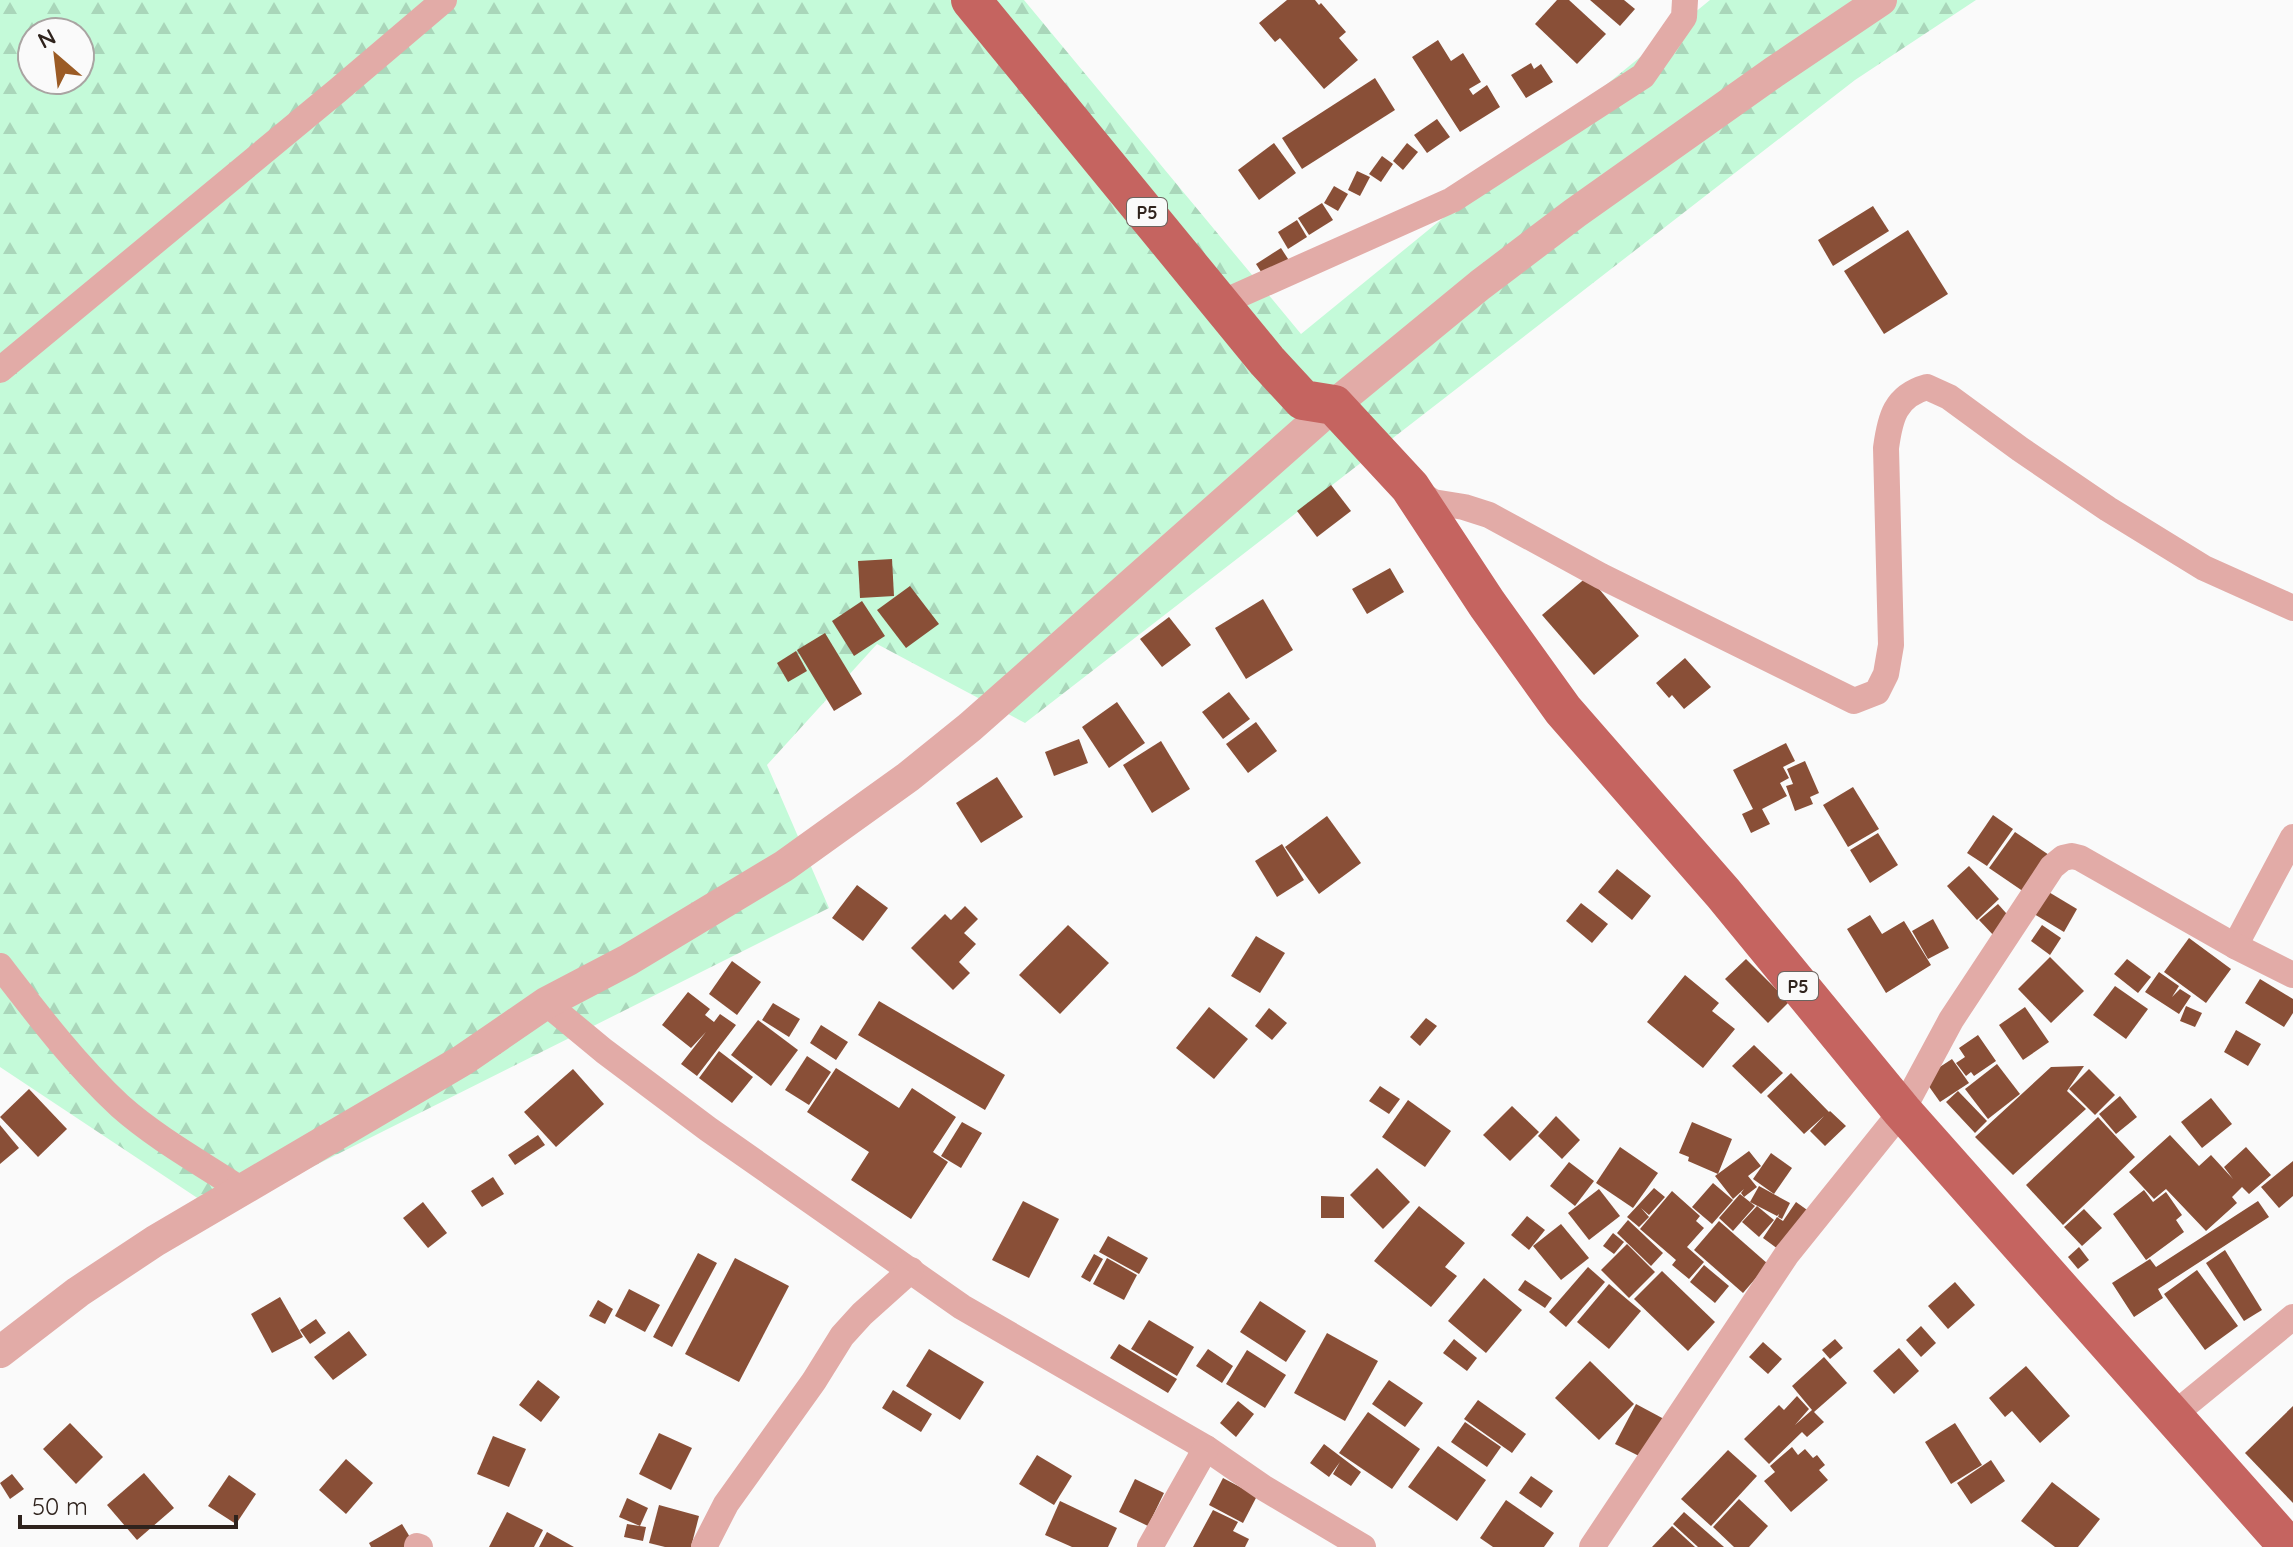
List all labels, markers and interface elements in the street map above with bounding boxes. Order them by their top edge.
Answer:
north arrow [16,16,96,96]
text: N [33,22,60,54]
road number: P5 [1127,198,1167,226]
road number: P5 [1778,972,1818,1000]
scale bar [20,1479,236,1529]
text: 50 m [32,1491,88,1521]

